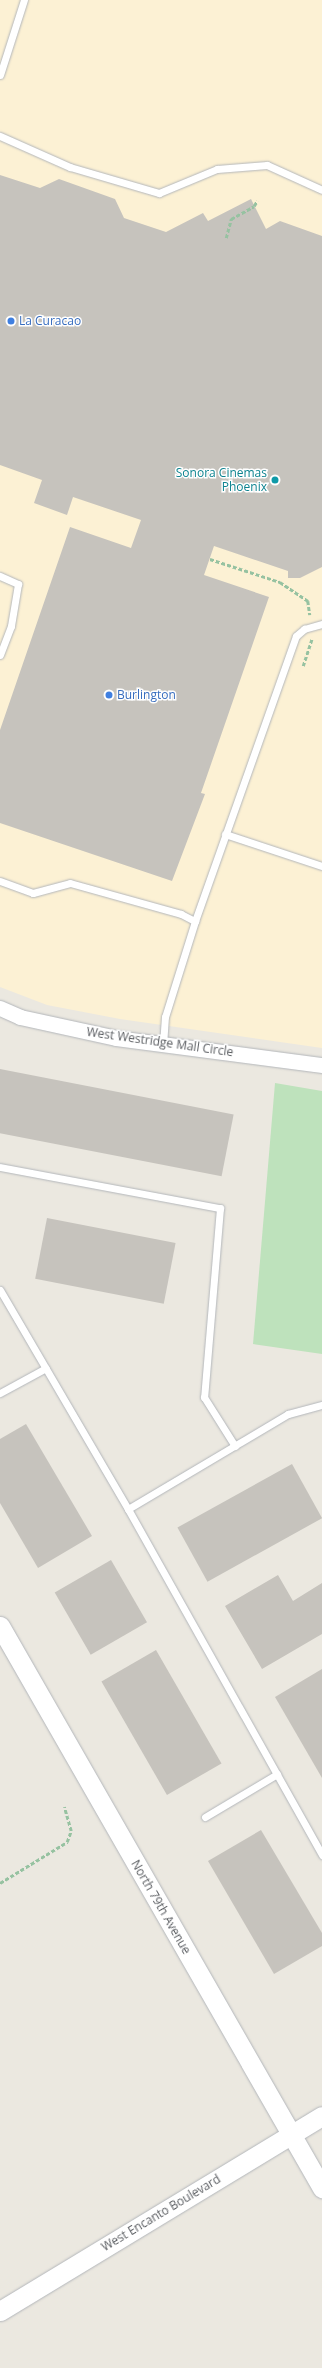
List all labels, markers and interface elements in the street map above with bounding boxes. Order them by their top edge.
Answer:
place label: La Curacao [19,314,81,328]
marker: La Curacao [6,316,16,326]
place label: Sonora Cinemas Phoenix [176,466,267,494]
marker: Sonora Cinemas Phoenix [270,475,280,485]
place label: Burlington [117,688,176,702]
marker: Burlington [104,690,114,700]
street label: West Westridge Mall Circle [86,1025,234,1059]
street label: North 79th Avenue [128,1857,194,1957]
street label: West Encanto Boulevard [99,2172,223,2254]

